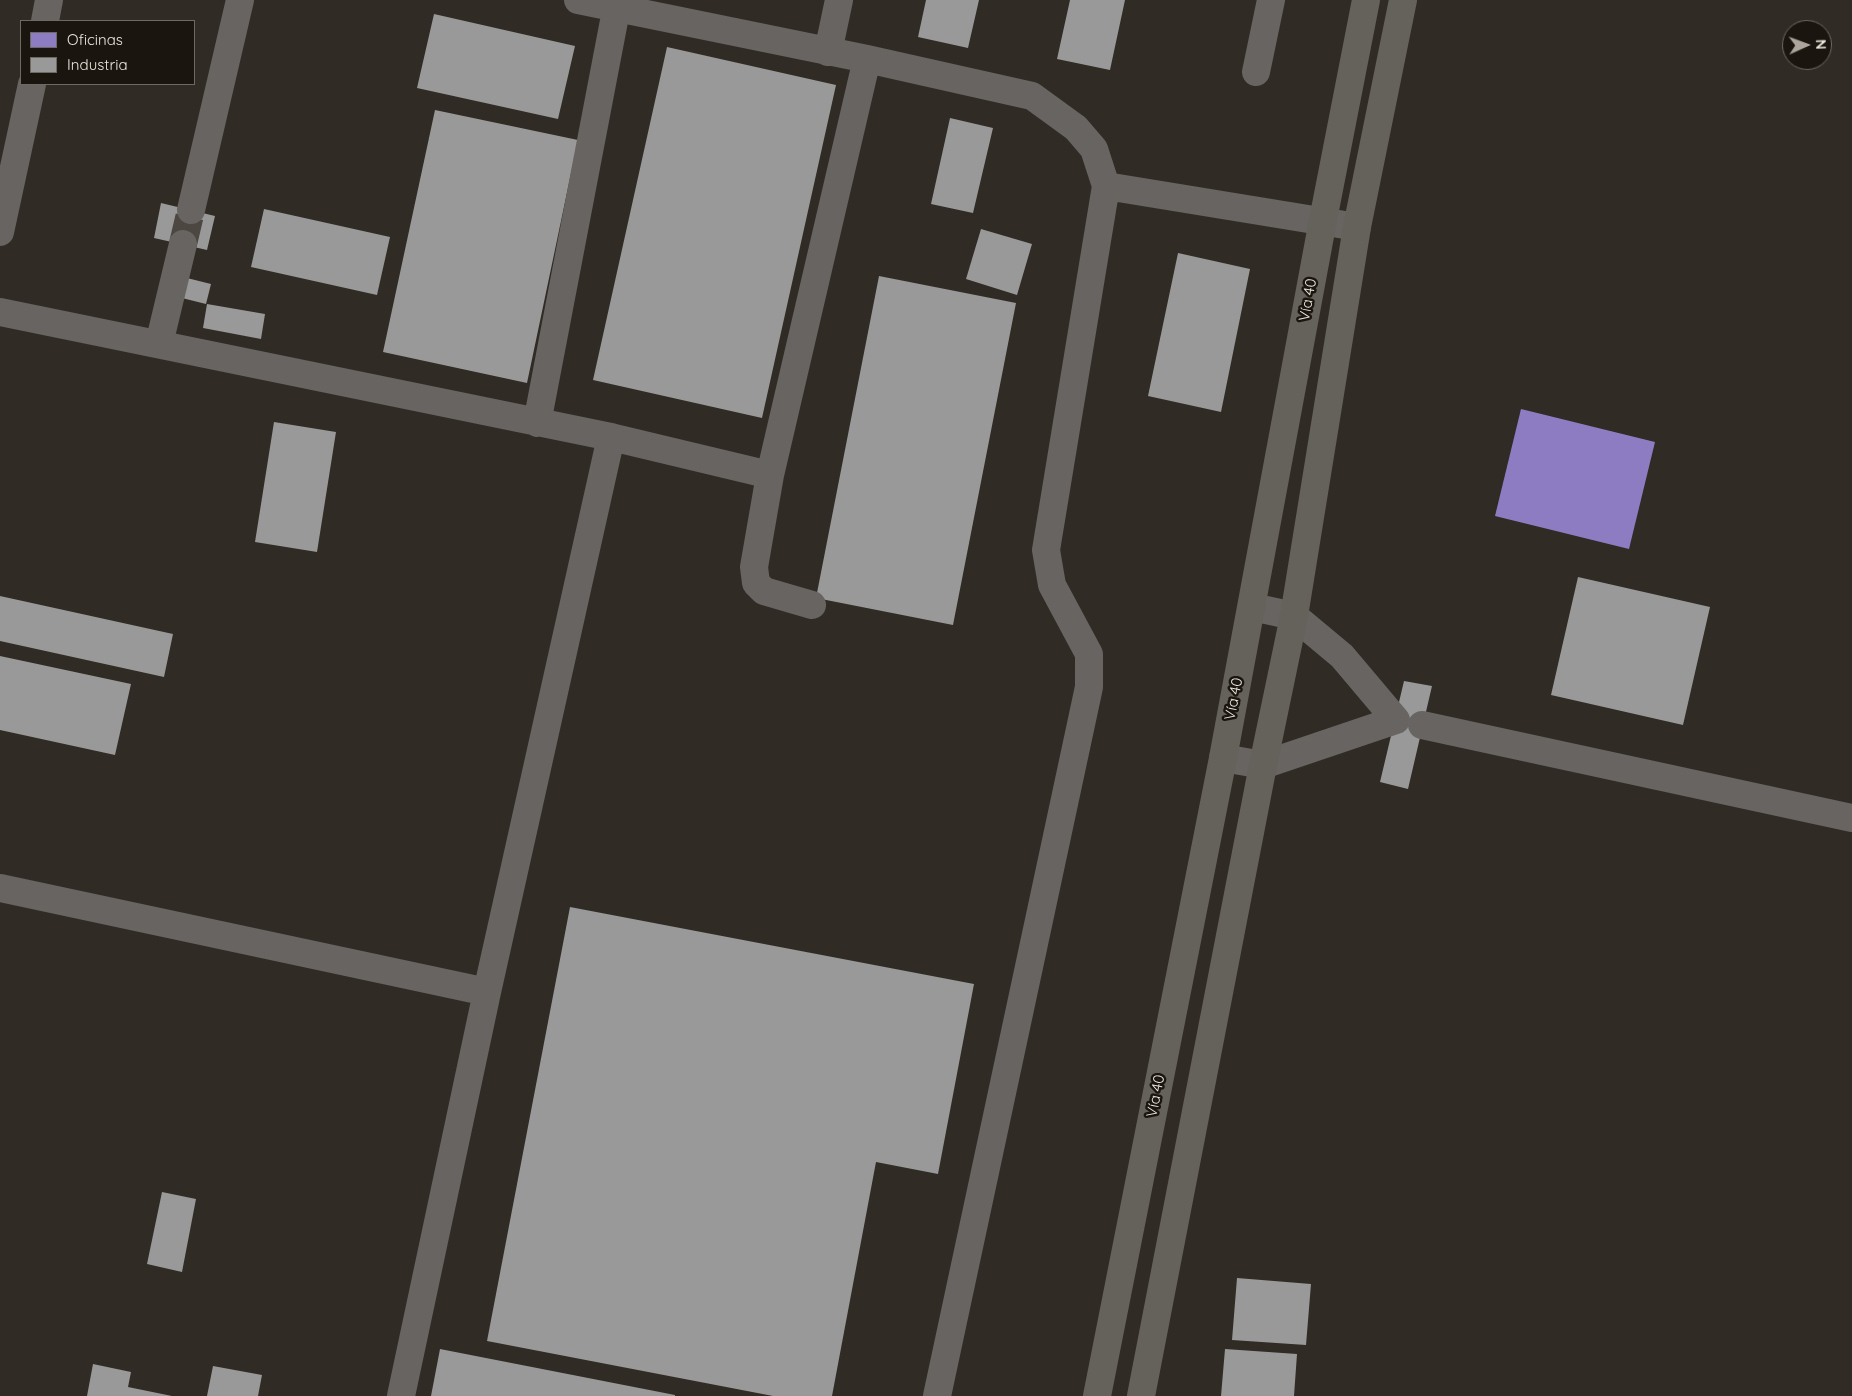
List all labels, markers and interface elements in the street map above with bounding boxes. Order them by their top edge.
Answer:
legend [20,20,195,85]
north arrow [1782,20,1832,70]
text: Oficinas [67,30,123,49]
text: N [1812,39,1830,50]
text: Industria [67,55,127,74]
street label: Vía 40 [1295,277,1321,323]
street label: Vía 40 [1221,676,1247,722]
street label: Vía 40 [1143,1073,1169,1119]

